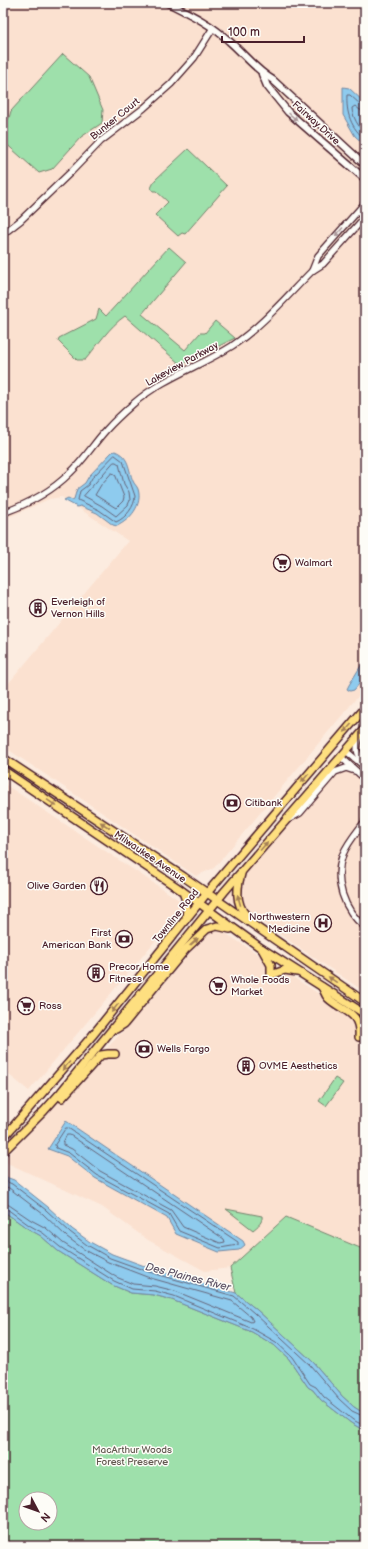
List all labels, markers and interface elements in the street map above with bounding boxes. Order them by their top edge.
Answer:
scale bar [222,18,304,44]
text: 100 m [228,25,260,40]
street label: Bunker Court [88,95,142,143]
street label: Fairway Drive [290,99,342,147]
one-way arrow [287,112,298,121]
one-way arrow [334,227,344,237]
street label: Lakeview Parkway [144,339,221,389]
supermarket icon: Walmart [272,553,292,573]
place label: Walmart [295,557,332,569]
place label: Everleigh of Vernon Hills [51,596,105,620]
building icon: Everleigh of Vernon Hills [28,598,48,618]
one-way arrow [343,722,352,733]
one-way arrow [300,773,309,783]
bank icon: Citibank [222,793,242,813]
place label: Citibank [245,797,282,809]
one-way arrow [46,799,57,807]
one-way arrow [100,821,110,829]
street label: Milwaukee Avenue [112,829,188,885]
one-way arrow [259,841,268,851]
restaurant icon: Olive Garden [89,876,109,896]
place label: Olive Garden [27,880,86,892]
street label: Townline Road [151,886,202,945]
one-way arrow [236,894,242,906]
place label: Northwestern Medicine [249,911,310,935]
hospital icon: Northwestern Medicine [313,913,333,933]
place label: First American Bank [42,927,111,951]
bank icon: First American Bank [114,929,134,949]
one-way arrow [189,938,198,947]
place label: Precor Home Fitness [109,961,169,985]
building icon: Precor Home Fitness [86,963,106,983]
place label: Whole Foods Market [231,974,289,998]
supermarket icon: Whole Foods Market [208,976,228,996]
one-way arrow [328,976,338,984]
supermarket icon: Ross [16,996,36,1016]
place label: Ross [39,1000,62,1012]
one-way arrow [110,1003,119,1013]
bank icon: Wells Fargo [134,1039,154,1059]
place label: Wells Fargo [157,1043,210,1055]
building icon: OVME Aesthetics [236,1056,256,1076]
one-way arrow [61,1060,70,1071]
place label: OVME Aesthetics [259,1060,338,1072]
water label: Des Plaines River [144,1260,233,1294]
park label: MacArthur Woods Forest Preserve [92,1444,172,1468]
north arrow [18,1491,58,1531]
text: N [38,1510,53,1525]

